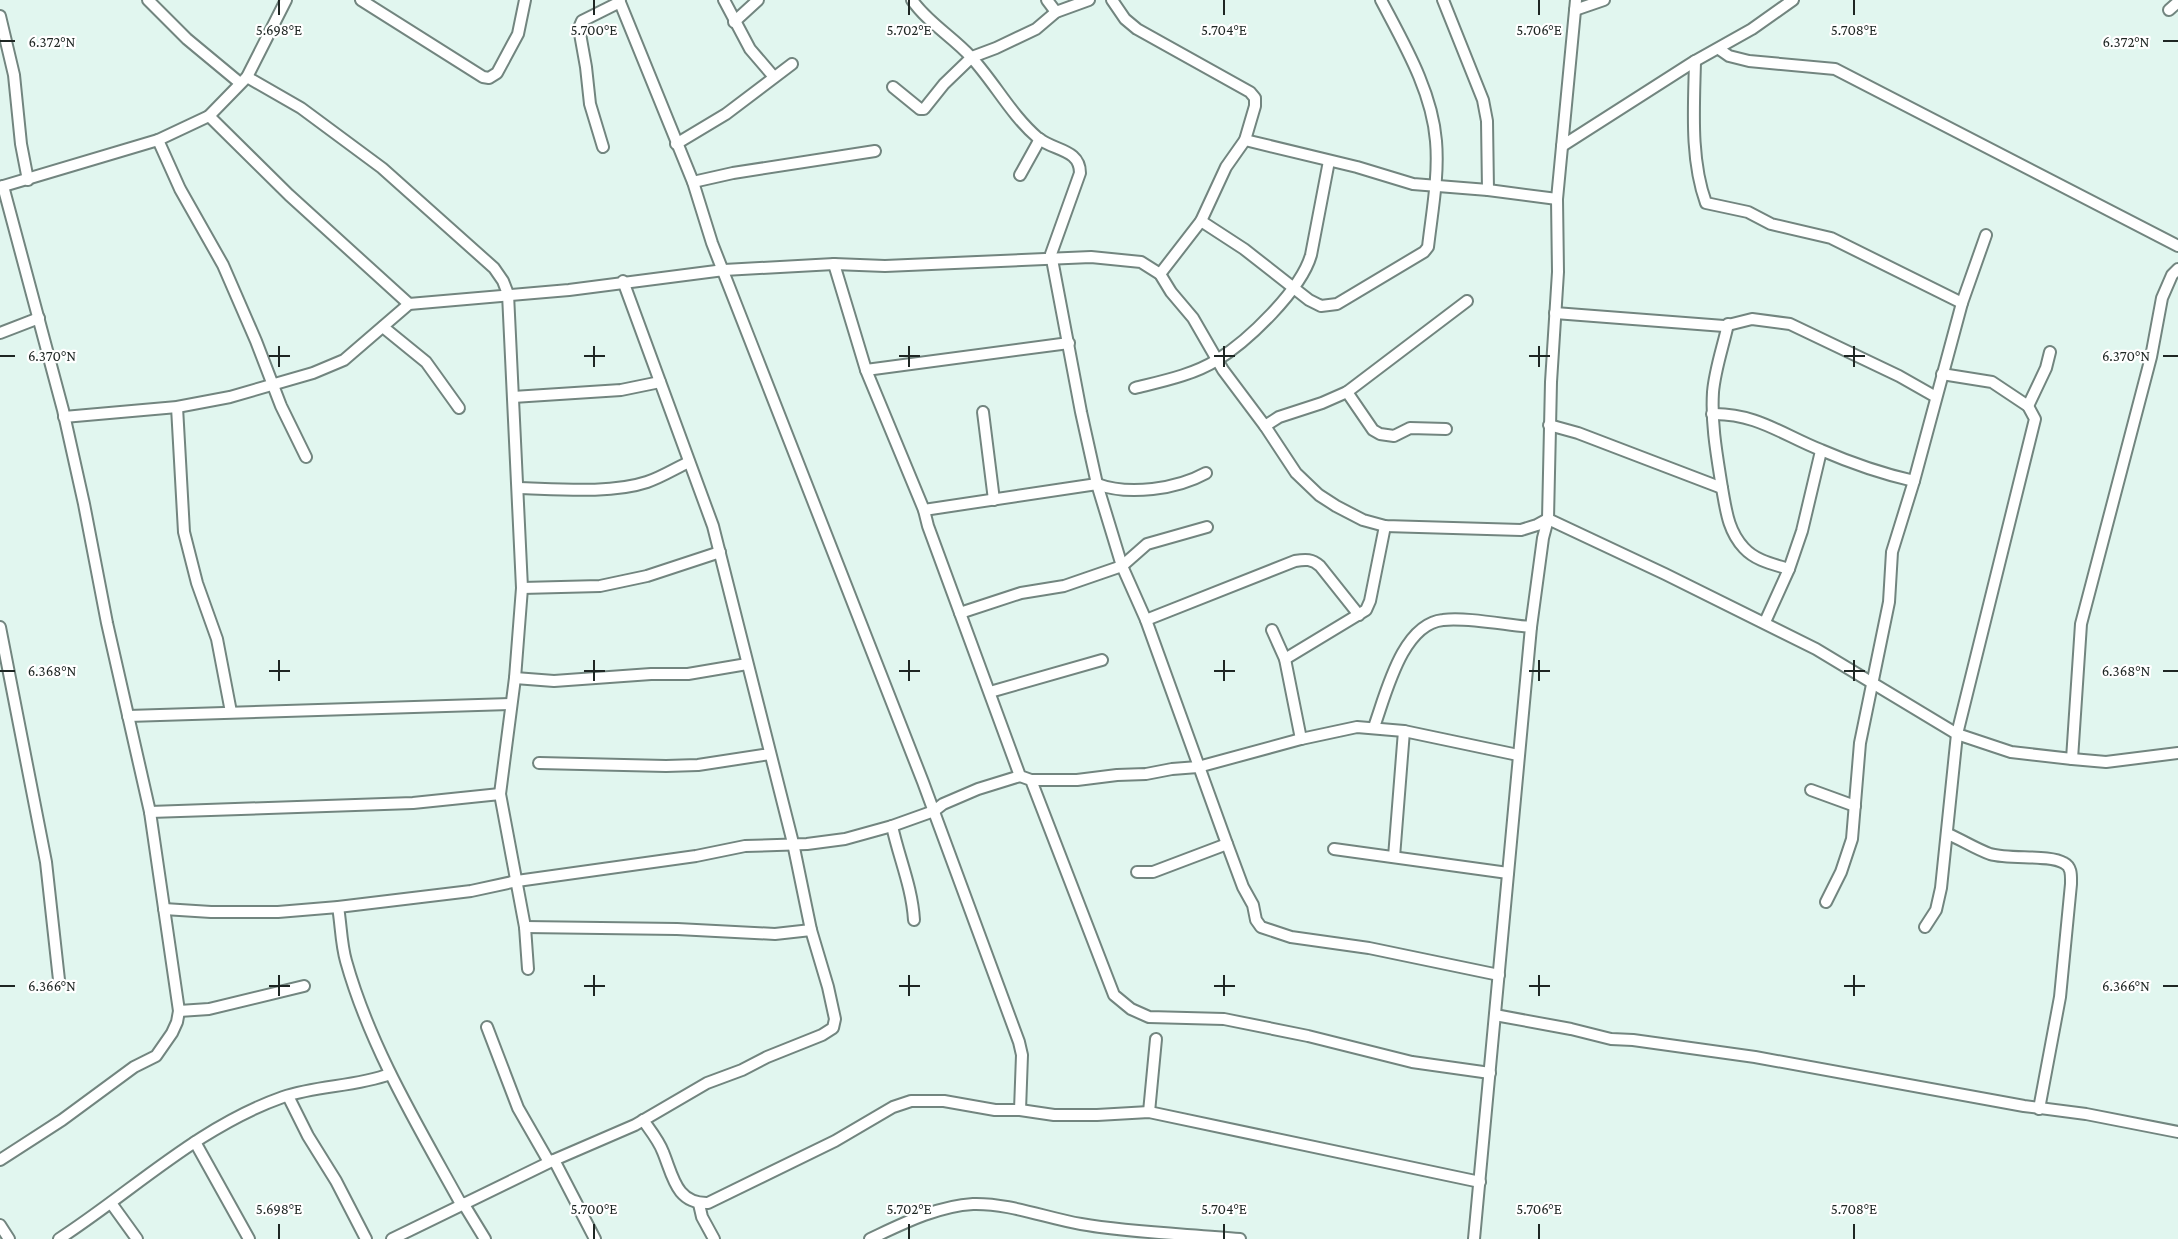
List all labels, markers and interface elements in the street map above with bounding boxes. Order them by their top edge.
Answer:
text: 5.698°E [256,22,302,38]
text: 5.700°E [570,22,618,38]
text: 5.702°E [886,22,932,38]
text: 5.704°E [1201,22,1247,38]
text: 5.706°E [1516,22,1562,38]
text: 5.708°E [1831,22,1877,38]
text: 6.372°N [29,34,76,50]
text: 6.372°N [2103,34,2150,50]
text: 6.370°N [28,348,76,364]
text: 6.370°N [2102,348,2150,364]
text: 6.368°N [28,663,76,679]
text: 6.368°N [2102,663,2150,679]
text: 6.366°N [28,978,76,994]
text: 6.366°N [2102,978,2150,994]
text: 5.698°E [256,1201,302,1217]
text: 5.700°E [570,1201,618,1217]
text: 5.702°E [886,1201,932,1217]
text: 5.704°E [1201,1201,1247,1217]
text: 5.706°E [1516,1201,1562,1217]
text: 5.708°E [1831,1201,1877,1217]

